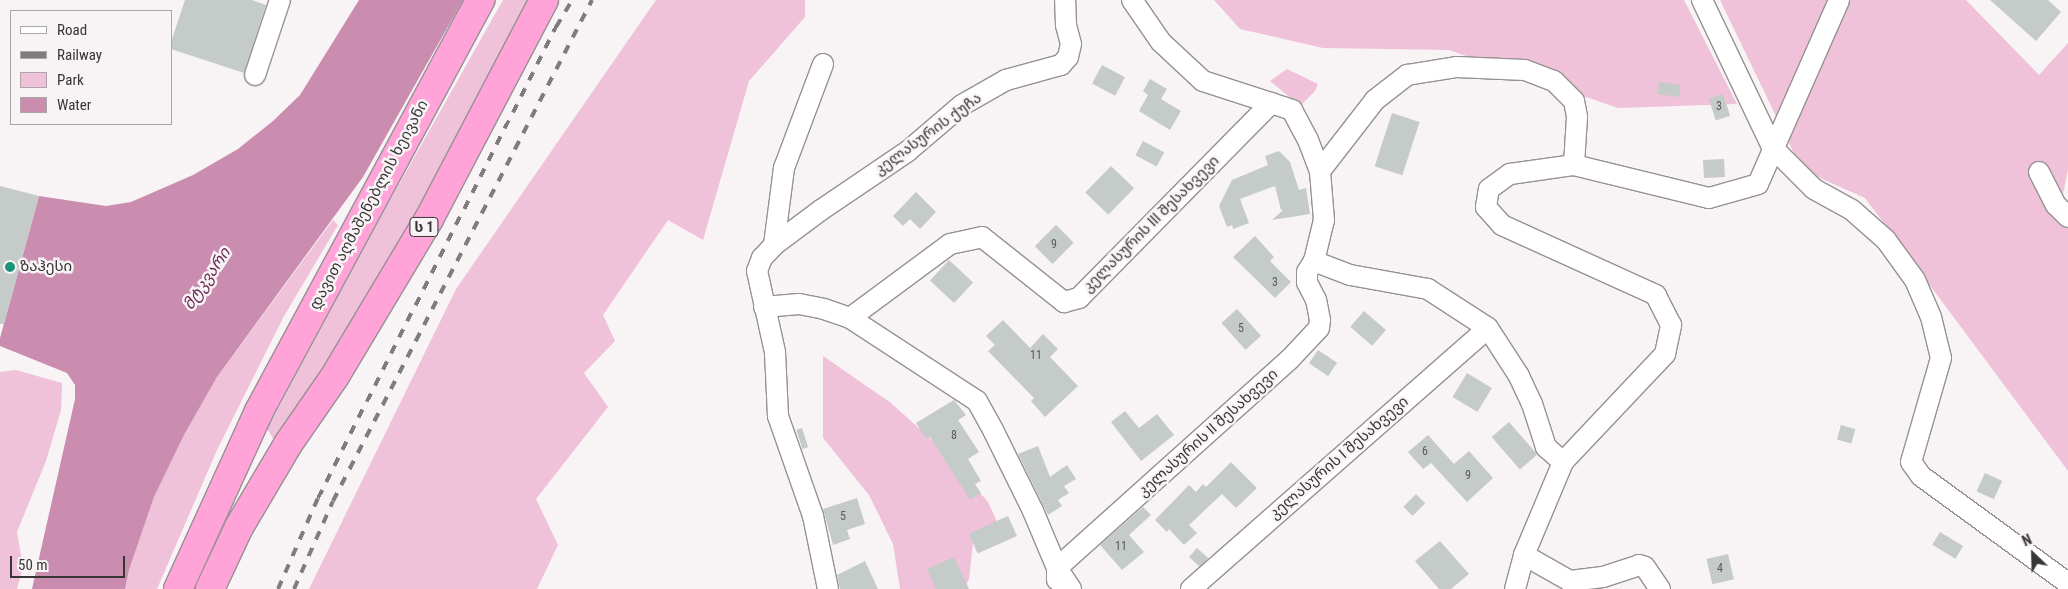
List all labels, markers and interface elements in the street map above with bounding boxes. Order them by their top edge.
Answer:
legend [10,10,172,125]
text: Road [57,21,87,39]
text: Railway [57,46,102,64]
text: Park [57,71,84,89]
street label: კელასურის ქუჩა [871,89,985,179]
text: Water [57,96,91,114]
street label: დავით აღმაშენებლის ხეივანი [306,97,432,313]
house number: 3 [1716,100,1722,114]
street label: კელასურის III შესახვევი [1079,152,1223,296]
road number: ს 1 [409,216,439,238]
house number: 9 [1051,238,1057,252]
water label: მტკვარი [179,244,235,314]
place label: ზაჰესი [20,258,72,276]
marker: ზაჰესი [4,261,16,273]
house number: 3 [1272,276,1278,290]
house number: 5 [1238,322,1244,336]
house number: 11 [1030,349,1042,363]
street label: კელასურის II შესახვევი [1134,365,1282,501]
street label: კელასურის I შესახვევი [1266,393,1412,523]
house number: 8 [951,429,957,443]
house number: 6 [1422,445,1428,459]
house number: 9 [1465,469,1471,483]
house number: 5 [840,510,846,524]
north arrow [2008,529,2058,579]
text: N [2020,531,2034,549]
house number: 11 [1115,540,1127,554]
scale bar [12,546,128,578]
text: 50 m [18,556,48,574]
house number: 4 [1717,562,1723,576]

